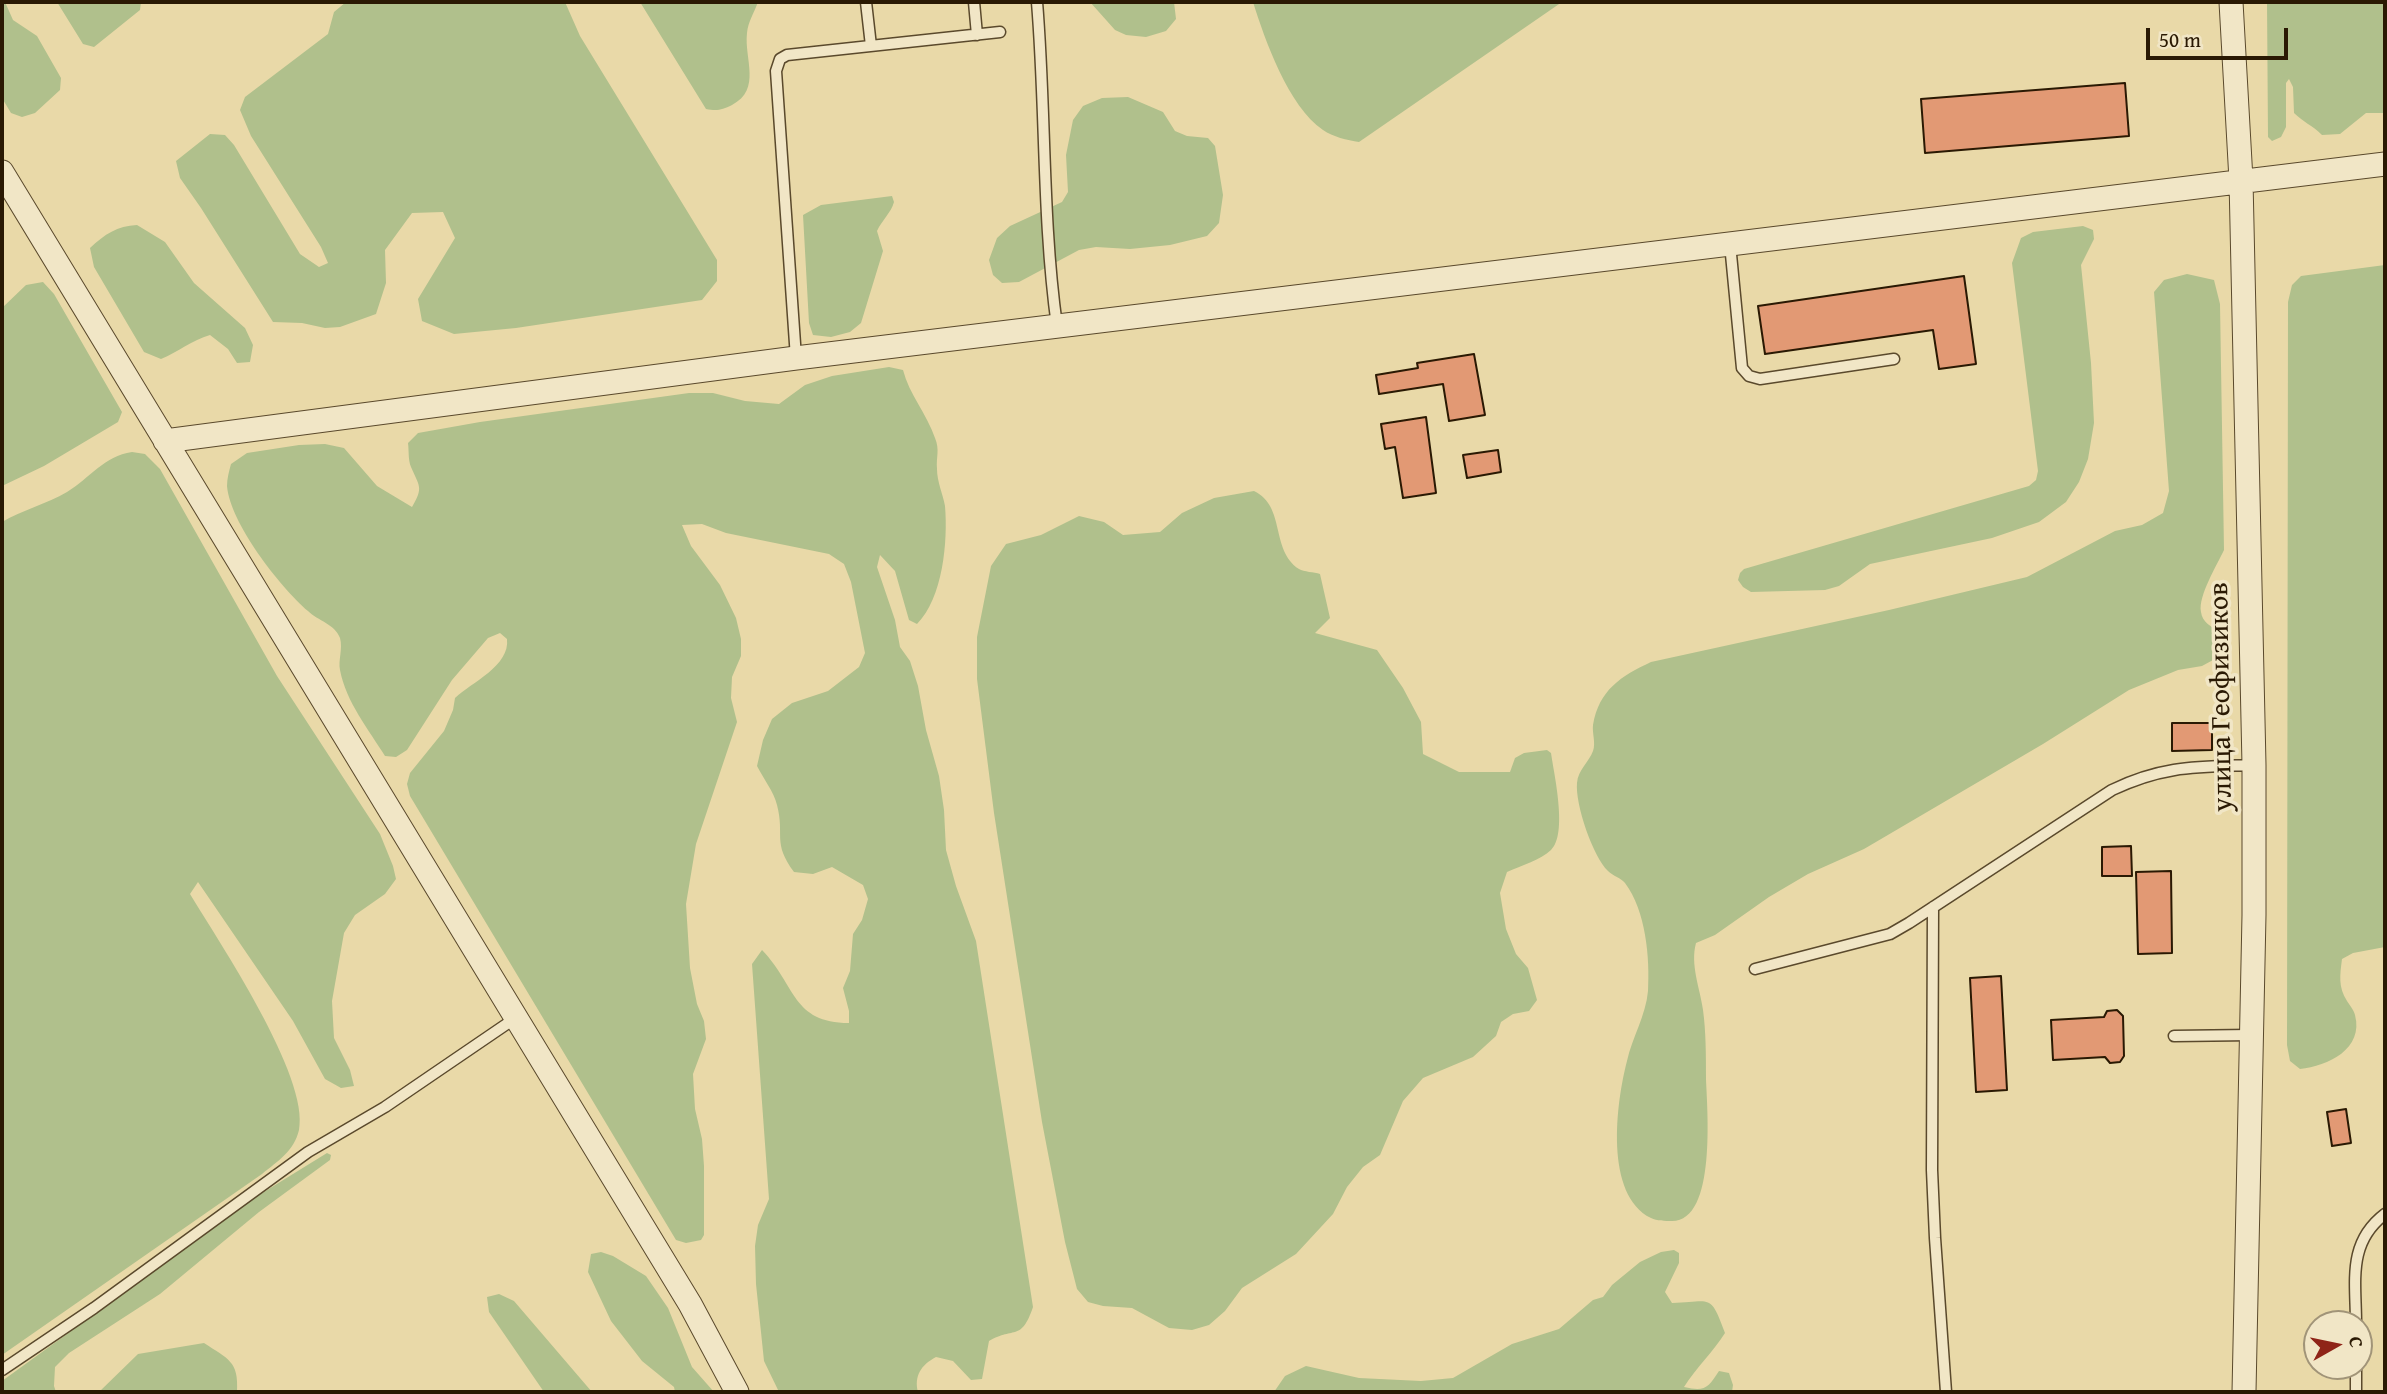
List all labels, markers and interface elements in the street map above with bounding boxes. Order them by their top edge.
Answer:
scale bar [2149,14,2291,58]
text: 50 m [2159,24,2201,55]
street label: улица Геофизиков [2203,582,2241,812]
north arrow [2303,1310,2373,1380]
text: С [2342,1335,2371,1350]

